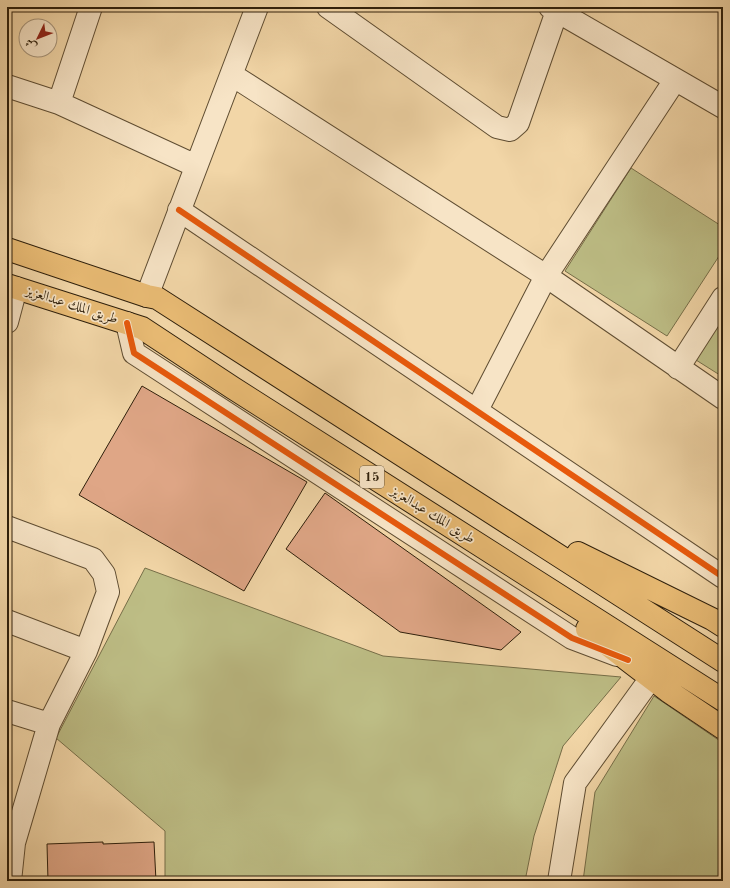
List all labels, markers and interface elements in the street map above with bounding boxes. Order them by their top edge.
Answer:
north arrow [18,18,58,58]
text: ش [24,36,40,52]
street label: طريق الملك عبدالعزيز [22,283,120,327]
road number: 15 [360,466,384,488]
street label: طريق الملك عبدالعزيز [387,483,477,547]

